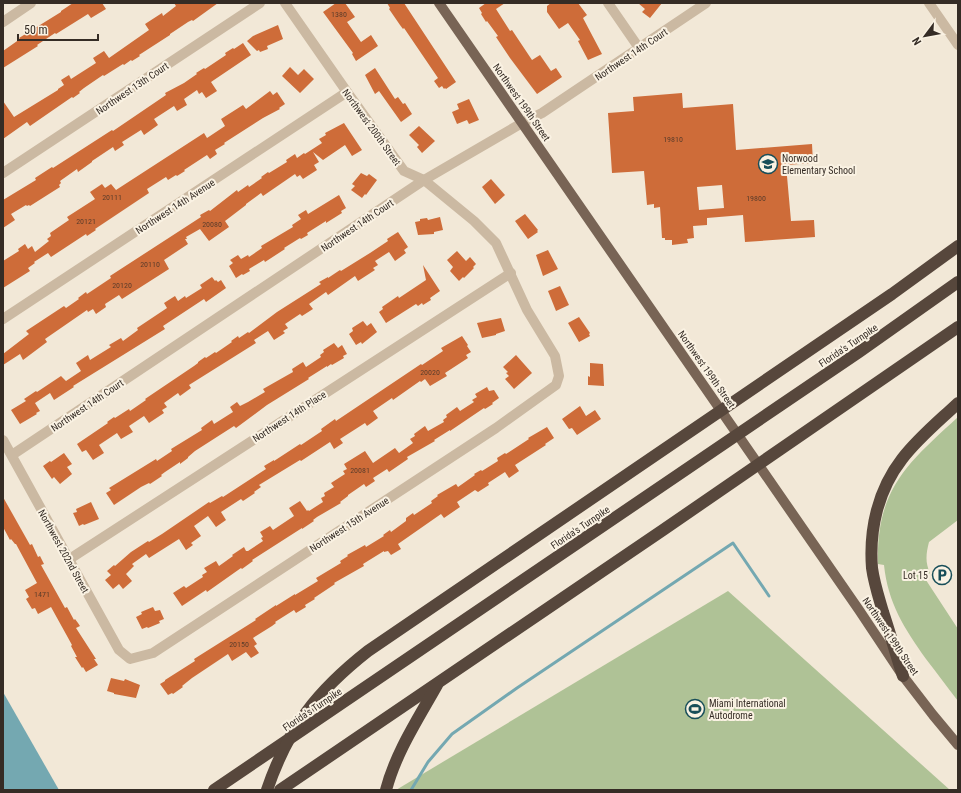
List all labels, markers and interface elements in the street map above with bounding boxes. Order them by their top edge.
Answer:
house number: 1380 [331,10,347,19]
scale bar [18,16,98,42]
north arrow [905,16,945,56]
text: 50 m [24,23,48,37]
street label: Northwest 14th Court [593,26,670,83]
text: N [910,35,924,47]
street label: Northwest 13th Court [94,60,171,117]
street label: Northwest 199th Street [491,62,552,143]
street label: Northwest 200th Street [340,87,403,168]
house number: 19810 [663,135,683,144]
school or university icon: Norwood Elementary School [757,153,779,175]
place label: Norwood Elementary School [782,153,855,176]
street label: Northwest 14th Avenue [134,177,217,236]
house number: 20111 [102,193,122,202]
house number: 19800 [746,194,766,203]
street label: Northwest 14th Court [319,197,396,254]
house number: 20121 [76,217,96,226]
house number: 20080 [202,220,222,229]
house number: 20110 [140,260,160,269]
house number: 20120 [112,281,132,290]
street label: Florida's Turnpike [817,321,880,369]
street label: Northwest 199th Street [676,329,737,410]
house number: 20020 [420,368,440,377]
street label: Northwest 14th Court [49,377,126,434]
street label: Northwest 14th Place [251,388,328,444]
house number: 20081 [350,466,370,475]
street label: Northwest 15th Avenue [308,495,391,554]
street label: Florida's Turnpike [549,503,612,551]
street label: Northwest 202nd Street [36,508,91,595]
parking icon: Lot 15 [931,564,953,586]
place label: Lot 15 [903,570,928,581]
house number: 1471 [34,590,50,599]
street label: Northwest 199th Street [860,595,921,677]
house number: 20150 [229,640,249,649]
street label: Florida's Turnpike [281,685,344,733]
sports icon: Miami International Autodrome [684,698,706,720]
place label: Miami International Autodrome [709,698,786,721]

